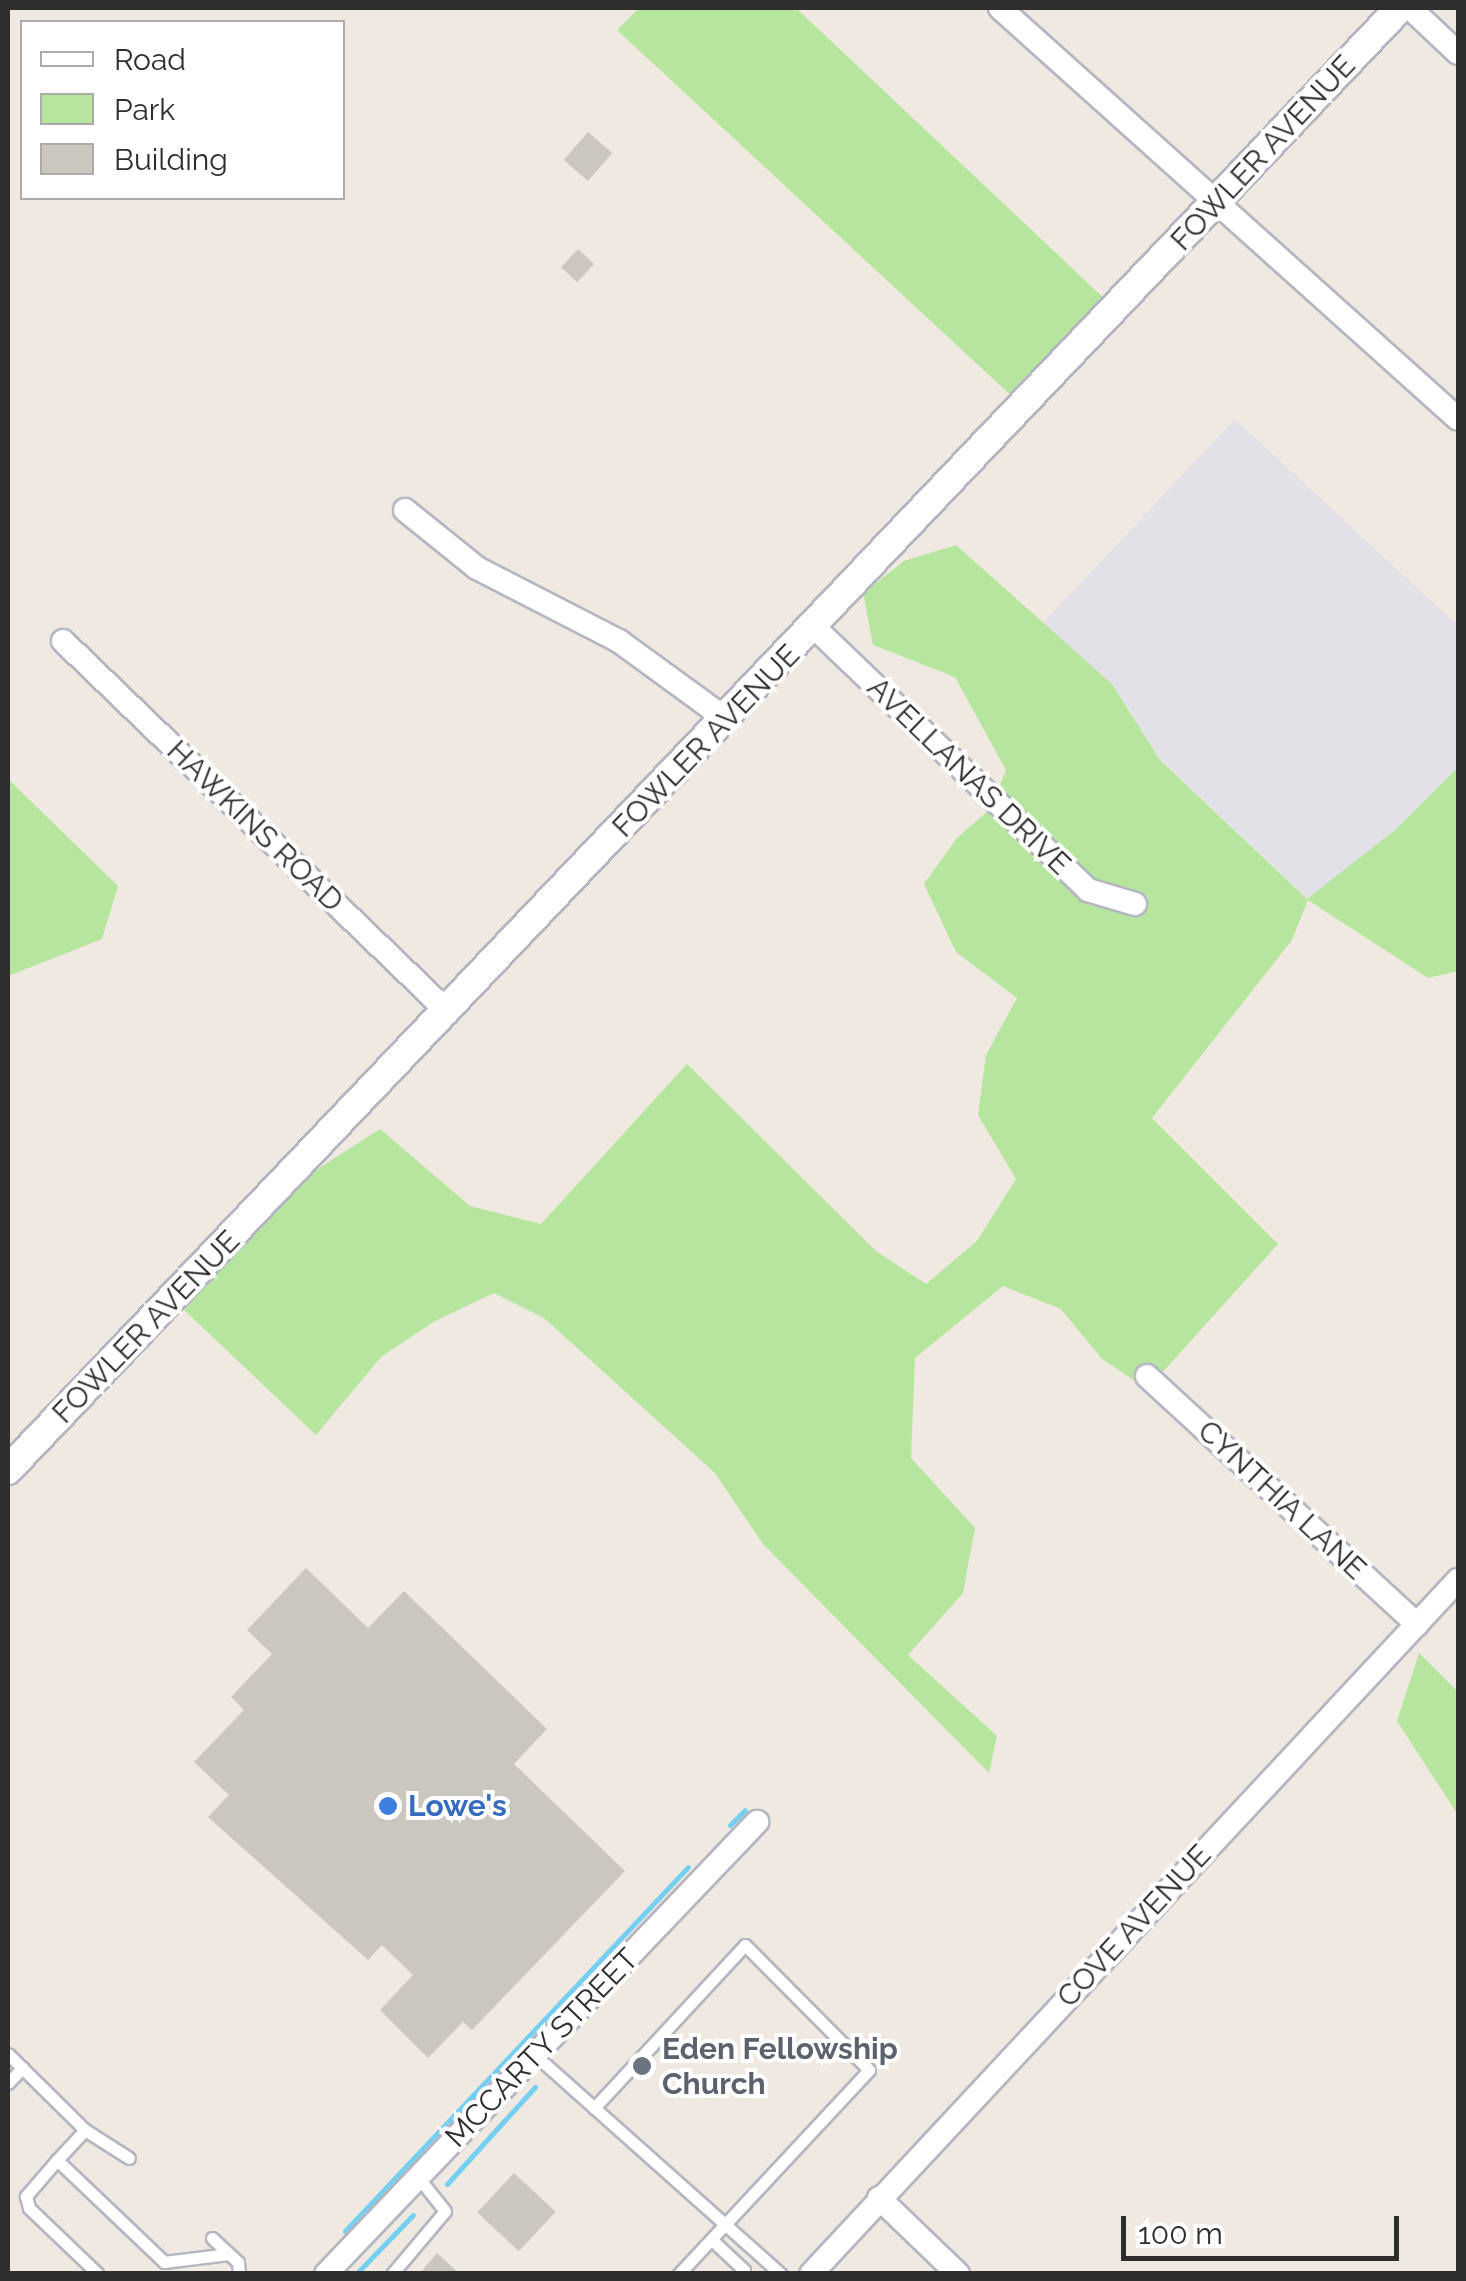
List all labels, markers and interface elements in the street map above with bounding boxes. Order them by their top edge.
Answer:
legend [20,20,345,200]
text: Road [114,42,186,77]
street label: FOWLER AVENUE [1163,48,1363,258]
text: Park [114,92,175,127]
text: Building [114,142,228,177]
street label: FOWLER AVENUE [605,637,807,845]
street label: AVELLANAS DRIVE [860,670,1078,882]
street label: HAWKINS ROAD [159,733,351,919]
street label: FOWLER AVENUE [45,1223,247,1431]
street label: CYNTHIA LANE [1190,1413,1374,1587]
place label: Lowe's [408,1788,507,1824]
marker: Lowe's [377,1795,399,1817]
street label: COVE AVENUE [1049,1837,1219,2015]
street label: MCCARTY STREET [438,1941,646,2155]
place label: Eden Fellowship Church [662,2031,898,2102]
marker: Eden Fellowship Church [631,2055,653,2077]
scale bar [1126,2196,1404,2258]
text: 100 m [1138,2216,1223,2251]

